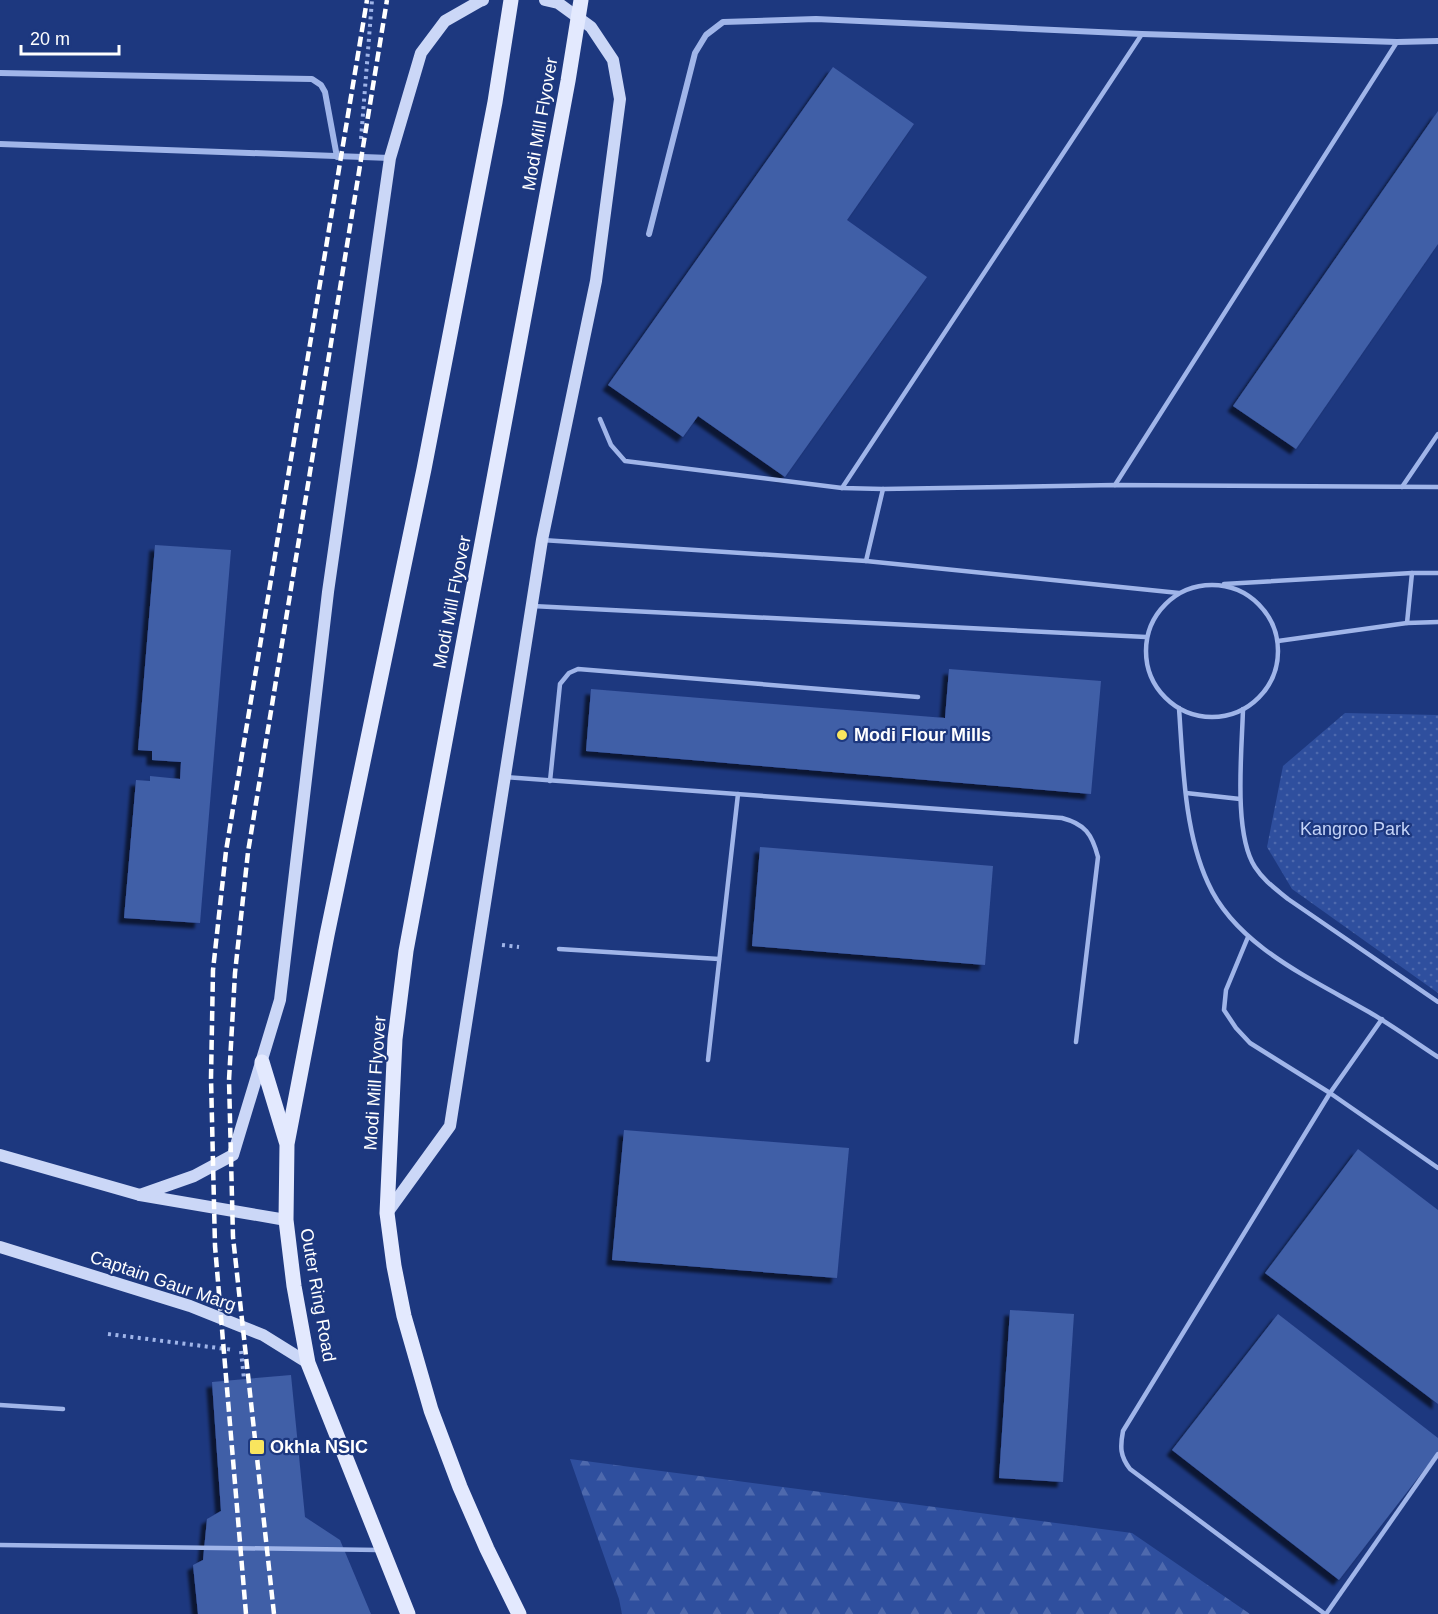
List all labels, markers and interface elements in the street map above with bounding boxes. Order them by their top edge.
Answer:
scale bar [21,18,118,56]
text: 20 m [30,29,70,49]
street label: Modi Mill Flyover [518,56,562,192]
street label: Modi Mill Flyover [429,534,475,670]
place label: Modi Flour Mills [854,725,991,745]
marker: Modi Flour Mills [835,728,849,742]
park label: Kangroo Park [1300,819,1411,839]
street label: Modi Mill Flyover [360,1015,390,1151]
street label: Outer Ring Road [296,1227,340,1363]
street label: Captain Gaur Marg [87,1247,239,1315]
place label: Okhla NSIC [270,1437,368,1457]
marker: Okhla NSIC [248,1438,266,1456]

